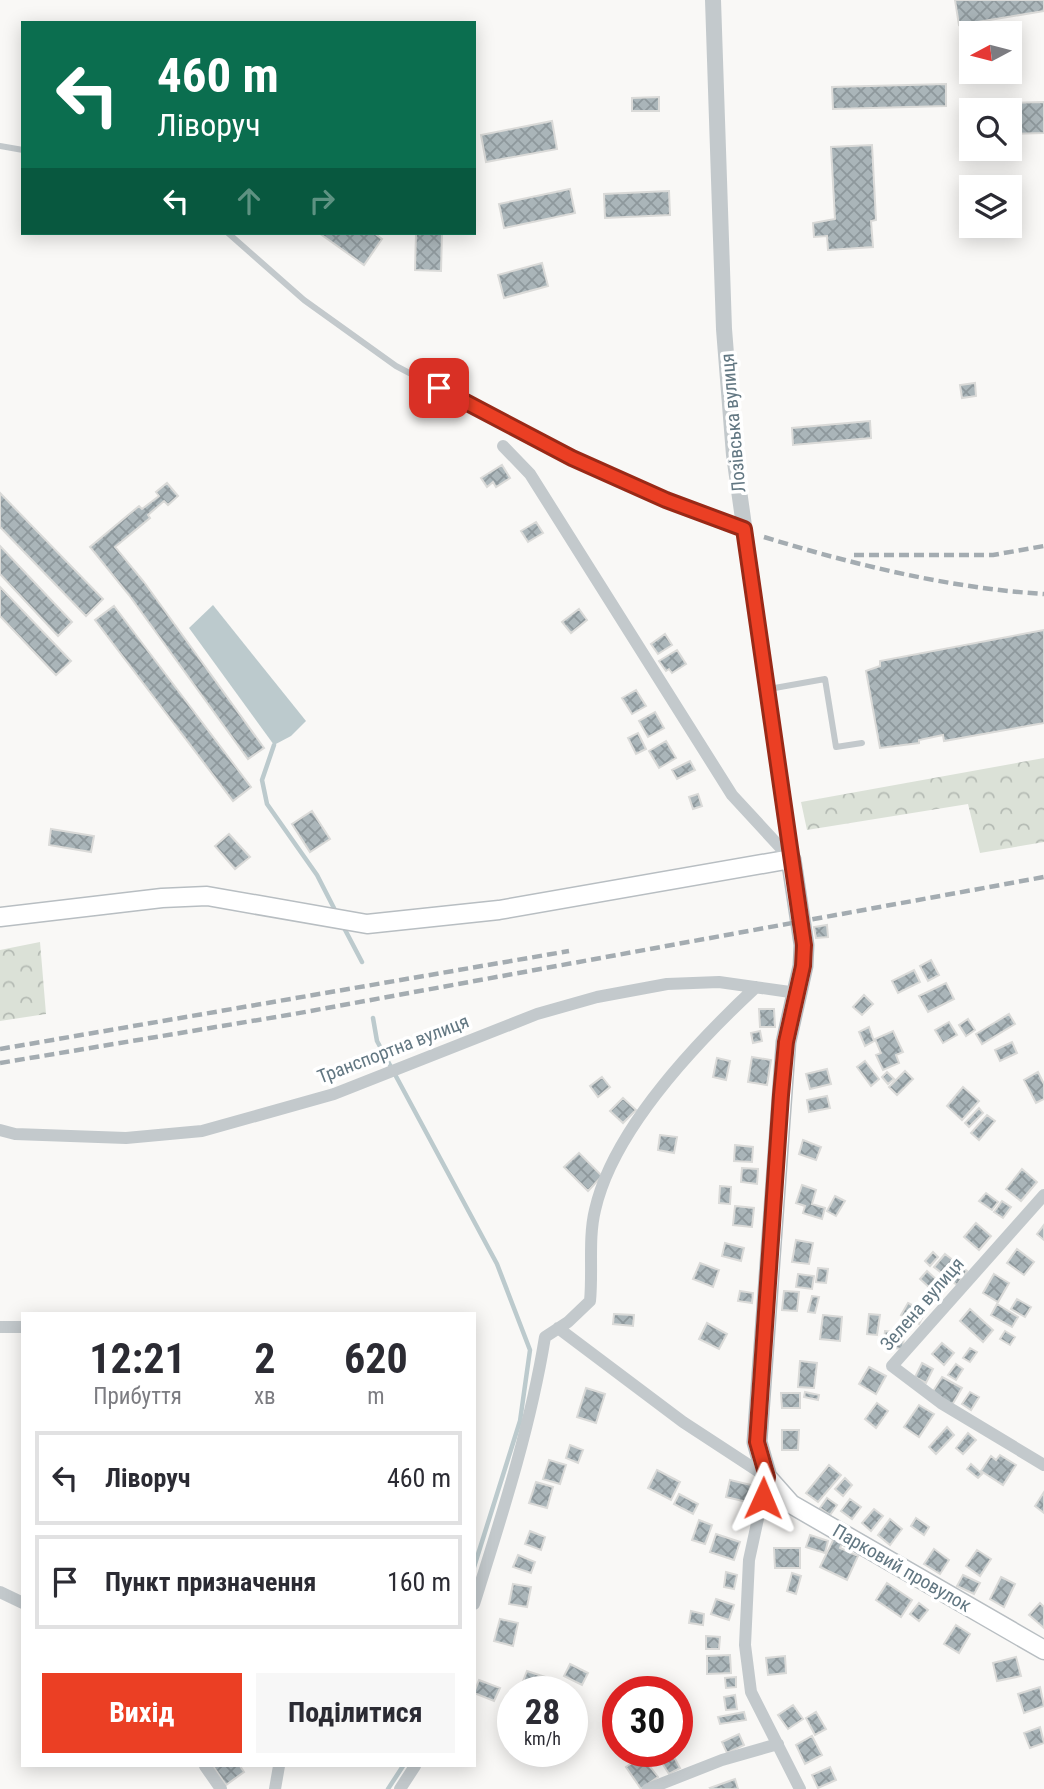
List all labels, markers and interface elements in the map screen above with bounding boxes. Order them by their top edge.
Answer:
north arrow [959,21,1022,84]
map controls [959,21,1022,238]
text: 460 m [157,47,279,104]
icon: left [42,49,133,140]
button: search [959,98,1022,161]
text: Ліворуч [157,106,261,144]
button: layers [959,175,1022,238]
icon: left [157,182,195,220]
icon: ahead [230,182,268,220]
icon: right [303,182,341,220]
street label: Лозівська вулиця [715,352,751,494]
pin [409,358,469,418]
icon: arrive [420,369,458,407]
street label: Транспортна вулиця [314,1010,472,1088]
street label: Зелена вулиця [875,1253,969,1355]
text: 12:21 [89,1334,186,1383]
text: 2 [254,1334,275,1383]
text: 620 [344,1334,408,1383]
text: Прибуття [93,1383,182,1410]
text: хв [254,1383,276,1410]
text: m [367,1383,384,1410]
icon: left [46,1459,84,1497]
position arrow [726,1461,800,1535]
text: Ліворуч [105,1463,190,1493]
text: 460 m [387,1463,451,1493]
street label: Парковий провулок [829,1519,975,1617]
icon: arrive [46,1563,84,1601]
text: Пункт призначення [105,1567,316,1597]
text: 160 m [387,1567,451,1597]
button: Вихід [42,1673,242,1753]
button: Поділитися [256,1673,455,1753]
speed limit sign: 30 [602,1676,693,1767]
text: 28 [525,1692,560,1733]
text: km/h [524,1728,561,1749]

